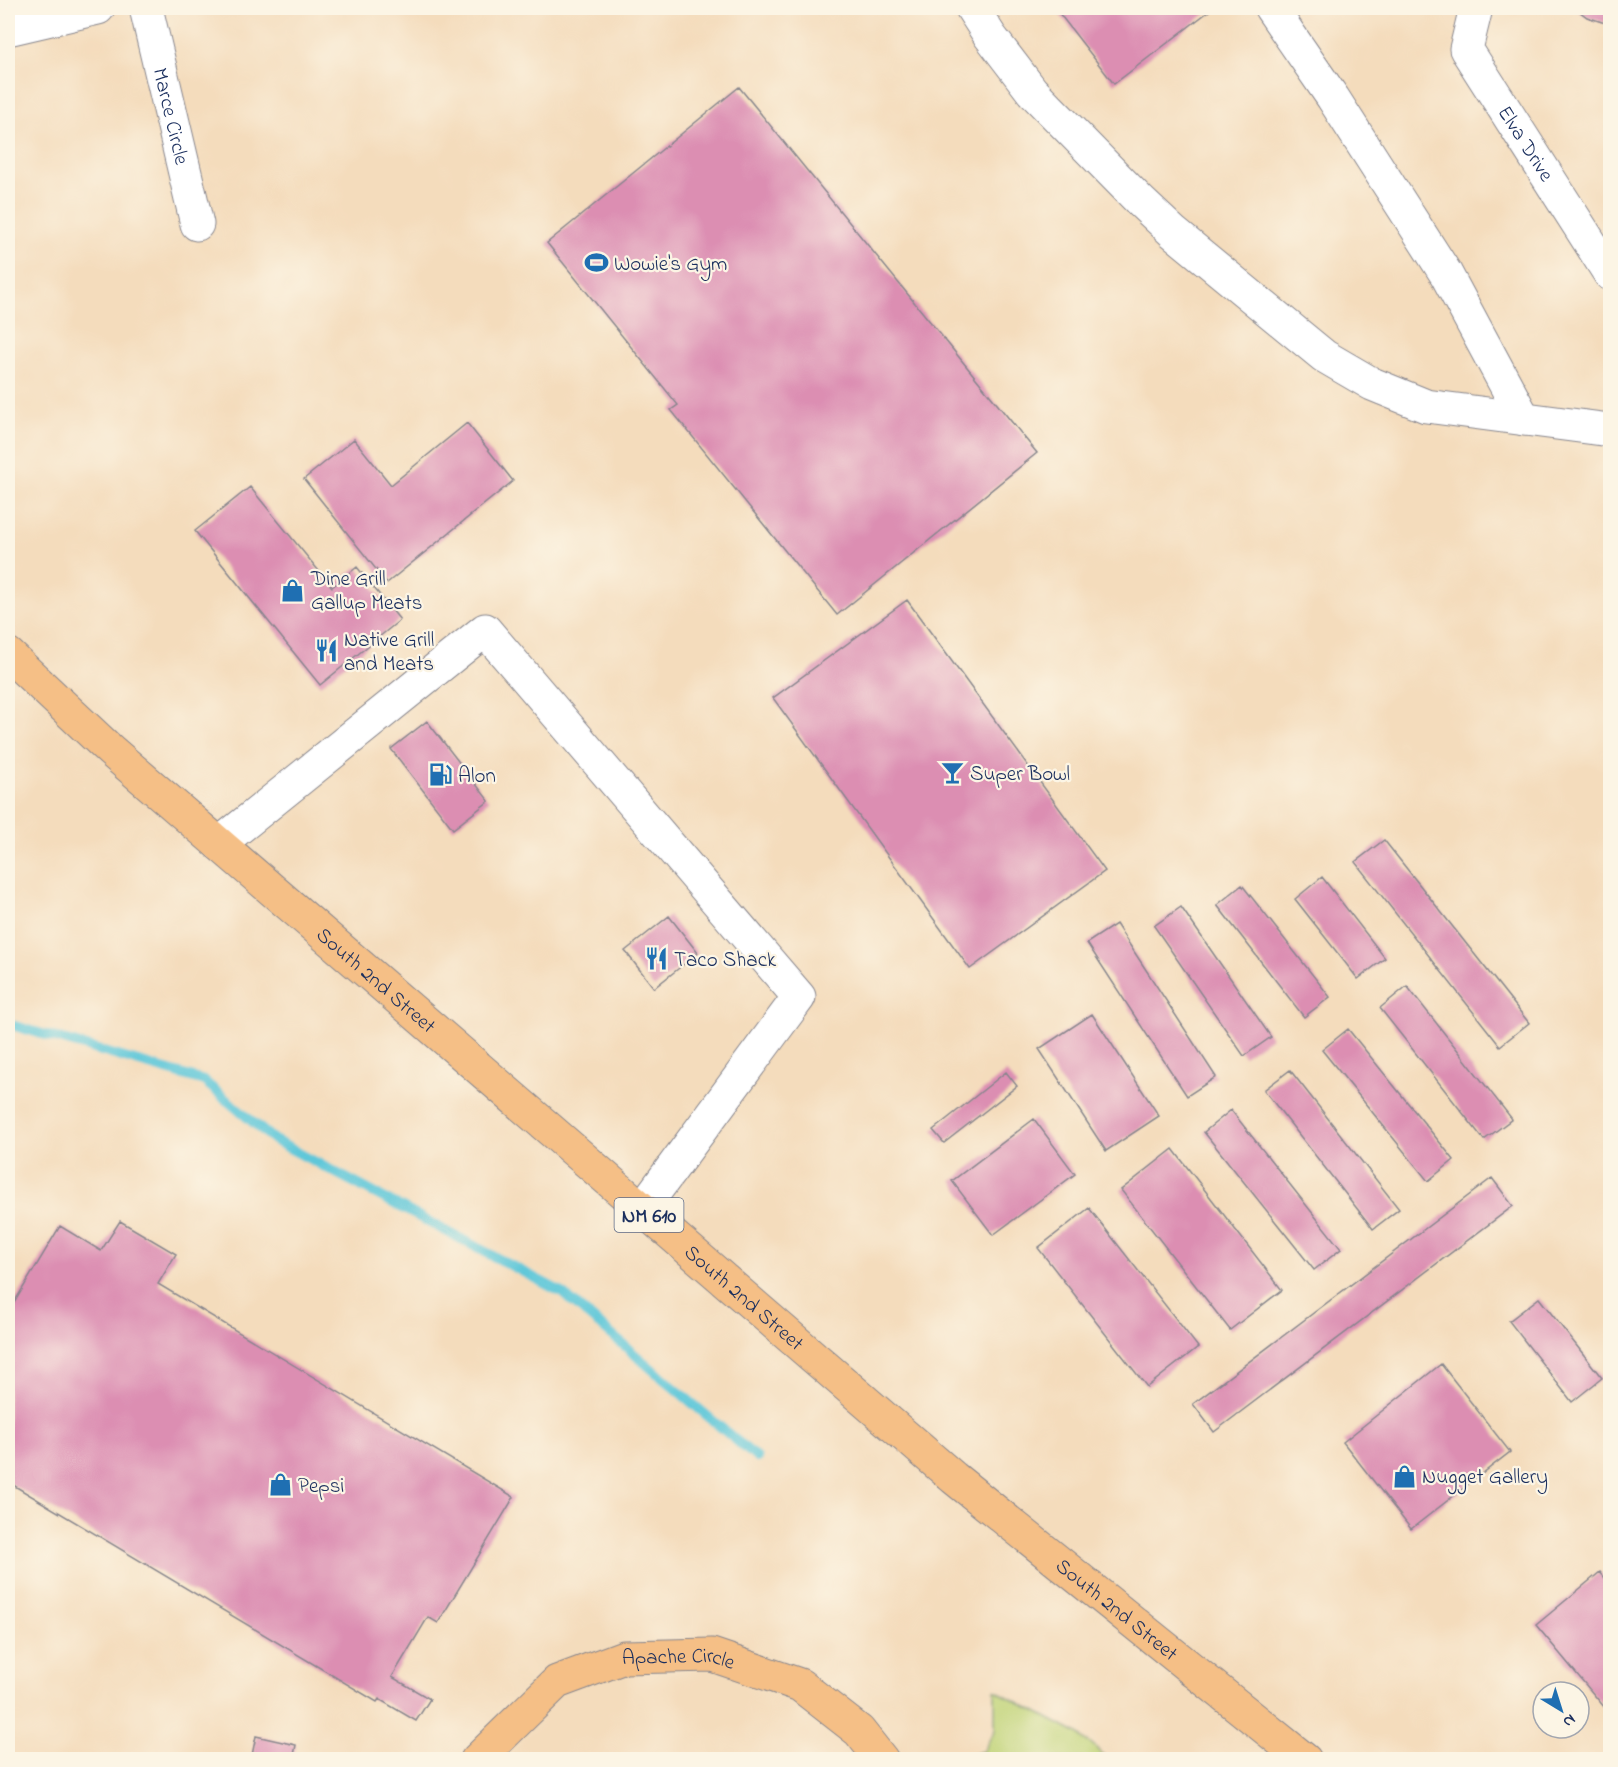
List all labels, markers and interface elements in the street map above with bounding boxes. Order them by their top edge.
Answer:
street label: Marce Circle [144,65,196,169]
street label: Elva Drive [1489,100,1560,189]
sports icon: Wowie's Gym [583,250,609,276]
place label: Wowie's Gym [614,250,727,282]
place label: Dine Grill Gallup Meats [310,565,422,619]
shop icon: Dine Grill Gallup Meats [280,577,306,603]
place label: Native Grill and Meats [344,626,434,680]
restaurant icon: Native Grill and Meats [313,638,339,664]
bar icon: Super Bowl [939,760,965,786]
place label: Super Bowl [970,760,1070,790]
fuel station icon: Alon [427,762,453,788]
place label: Alon [458,762,496,792]
street label: South 2nd Street [309,921,442,1042]
restaurant icon: Taco Shack [643,946,669,972]
place label: Taco Shack [674,946,777,976]
road number: NM 610 [614,1198,684,1232]
street label: South 2nd Street [677,1239,810,1359]
shop icon: Nugget Gallery [1391,1463,1417,1489]
place label: Nugget Gallery [1422,1463,1548,1495]
shop icon: Pepsi [267,1472,293,1498]
place label: Pepsi [298,1472,344,1502]
street label: South 2nd Street [1048,1552,1184,1669]
street label: Apache Circle [622,1642,739,1679]
north arrow [1531,1680,1591,1740]
text: N [1557,1707,1581,1733]

